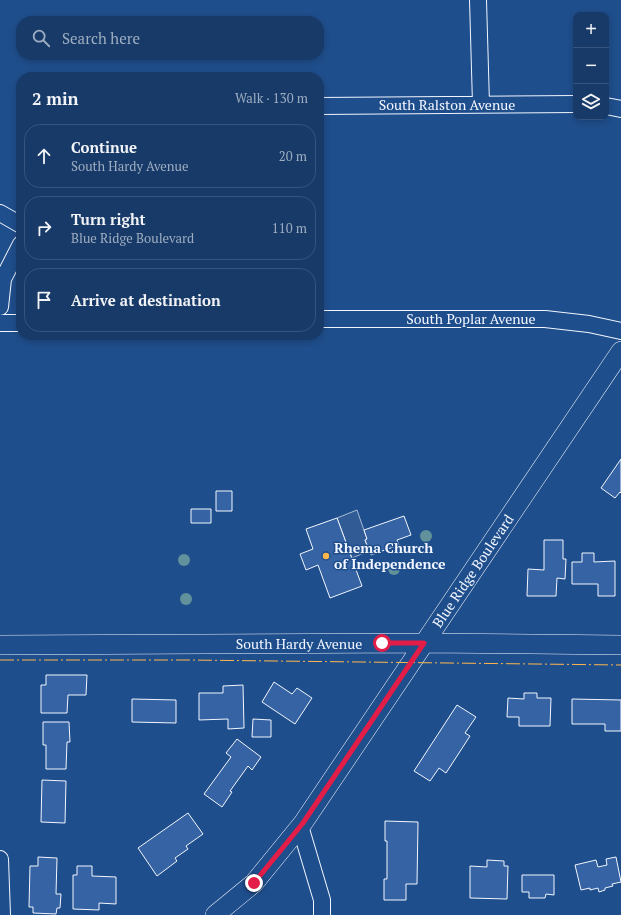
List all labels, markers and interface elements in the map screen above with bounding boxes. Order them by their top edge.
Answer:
map controls [573,12,609,120]
button: + [573,12,609,48]
search box [16,16,324,60]
icon: search [30,27,52,49]
text: Search here [62,28,140,48]
button: − [573,48,609,84]
button: layers [573,84,609,120]
text: 2 min [32,87,79,110]
text: Walk · 130 m [235,89,308,107]
street label: South Ralston Avenue [379,95,515,114]
text: Continue [71,137,137,157]
icon: ahead [33,145,55,167]
text: 20 m [279,147,307,165]
text: South Hardy Avenue [71,157,189,175]
text: Turn right [71,209,146,229]
icon: right [33,217,55,239]
text: 110 m [272,219,307,237]
text: Blue Ridge Boulevard [71,229,194,247]
icon: arrive [33,289,55,311]
text: Arrive at destination [71,290,221,310]
street label: South Poplar Avenue [406,309,536,328]
street label: Blue Ridge Boulevard [428,510,518,631]
place label: Rhema Church of Independence [334,538,446,573]
marker: Rhema Church of Independence [321,551,331,561]
street label: South Hardy Avenue [236,634,362,653]
route start [373,634,391,652]
route end [245,874,263,892]

